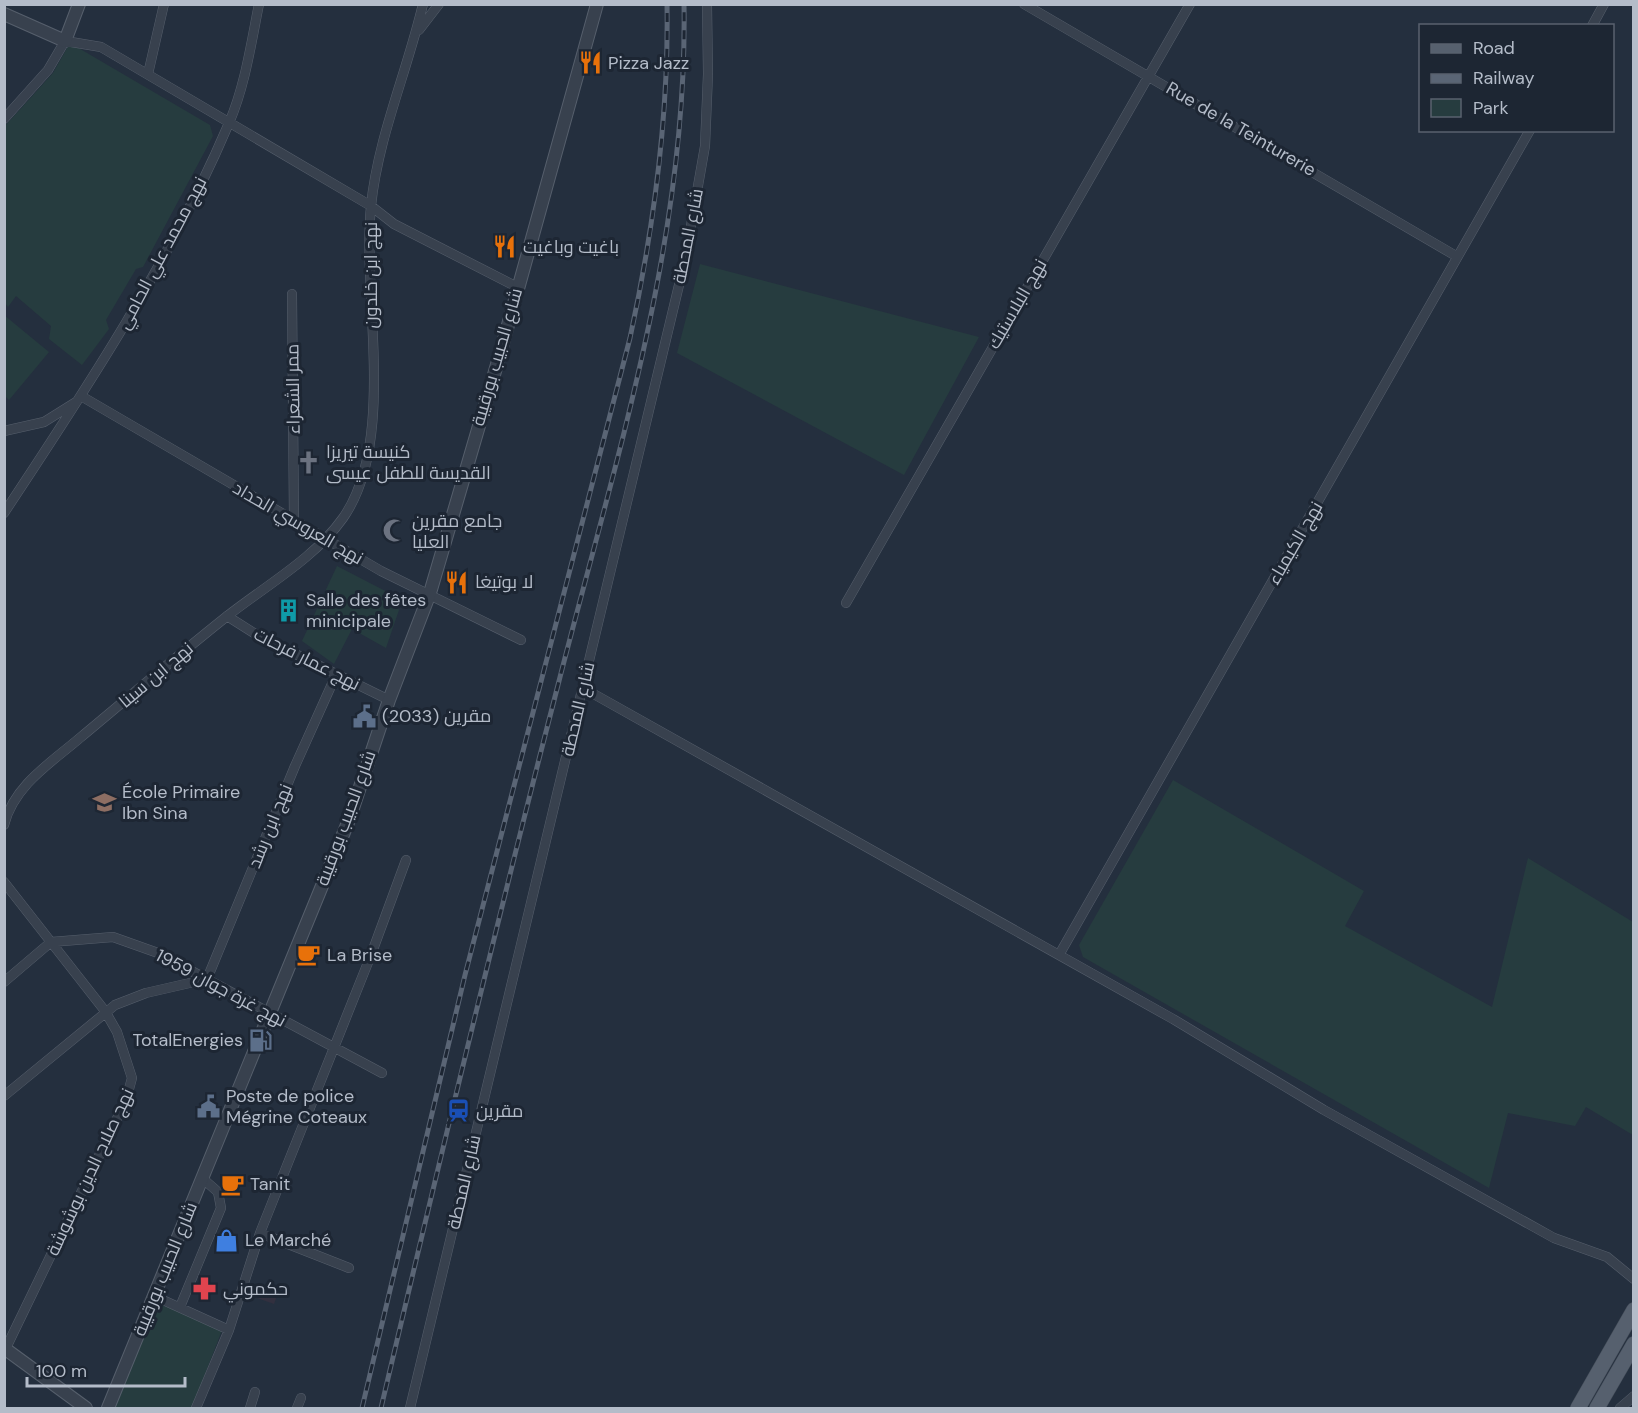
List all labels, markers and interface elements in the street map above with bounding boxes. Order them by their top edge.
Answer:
legend [1419,24,1614,132]
text: Road [1473,36,1515,60]
restaurant icon: Pizza Jazz [577,50,603,76]
place label: Pizza Jazz [608,51,689,75]
text: Railway [1473,66,1535,90]
street label: Rue de la Teinturerie [1162,76,1320,182]
text: Park [1473,96,1509,120]
street label: نهج محمد علي الحامي [112,173,214,334]
street label: شارع المحطة [667,186,709,286]
street label: نهج ابن خلدون [359,222,383,328]
restaurant icon: باغيت وباغيت [492,234,518,260]
place label: باغيت وباغيت [523,235,619,259]
street label: نهج البلاستيك [982,255,1052,353]
street label: شارع الحبيب بورقيبة [466,285,528,429]
street label: ممر الشعراء [280,343,306,435]
place label: كنيسة تيريزا القديسة للطفل عيسى [326,440,491,485]
church icon: كنيسة تيريزا القديسة للطفل عيسى [295,449,321,475]
street label: نهج العروسي الحداد [228,476,368,571]
street label: نهج الكيمياء [1262,497,1328,589]
place label: جامع مقرين العليا [412,509,502,554]
mosque icon: جامع مقرين العليا [381,518,407,544]
restaurant icon: لا بوتيغا [444,569,470,595]
place label: لا بوتيغا [475,570,533,594]
place label: Salle des fêtes minicipale [306,588,426,633]
building icon: Salle des fêtes minicipale [275,597,301,623]
street label: نهج عمار فرحات [250,622,364,696]
street label: نهج ابن سينا [114,637,198,713]
street label: شارع المحطة [555,659,601,759]
public building icon: مقرين (2033) [351,703,377,729]
place label: مقرين (2033) [382,704,491,728]
street label: شارع الحبيب بورقيبة [310,747,382,889]
place label: École Primaire Ibn Sina [122,780,240,825]
street label: نهج ابن رشد [242,780,298,872]
school or university icon: École Primaire Ibn Sina [91,789,117,815]
cafe icon: La Brise [296,942,322,968]
street label: نهج غرة جوان 1959 [151,943,291,1033]
place label: La Brise [327,943,392,967]
fuel station icon: TotalEnergies [248,1027,274,1053]
place label: TotalEnergies [133,1028,243,1052]
street label: نهج صلاح الدين بوشوشة [41,1084,139,1260]
place label: Poste de police Mégrine Coteaux [226,1084,367,1129]
public building icon: Poste de police Mégrine Coteaux [195,1093,221,1119]
station icon: مقرين [445,1098,471,1124]
place label: مقرين [476,1099,523,1123]
street label: شارع المحطة [441,1132,487,1232]
cafe icon: Tanit [219,1171,245,1197]
place label: Tanit [250,1172,290,1196]
street label: شارع الحبيب بورقيبة [127,1199,203,1339]
shop icon: Le Marché [214,1227,240,1253]
place label: Le Marché [245,1228,331,1252]
pharmacy icon: حكموني [192,1276,218,1302]
place label: حكموني [223,1277,288,1303]
scale bar [27,1350,184,1388]
text: 100 m [36,1359,87,1383]

